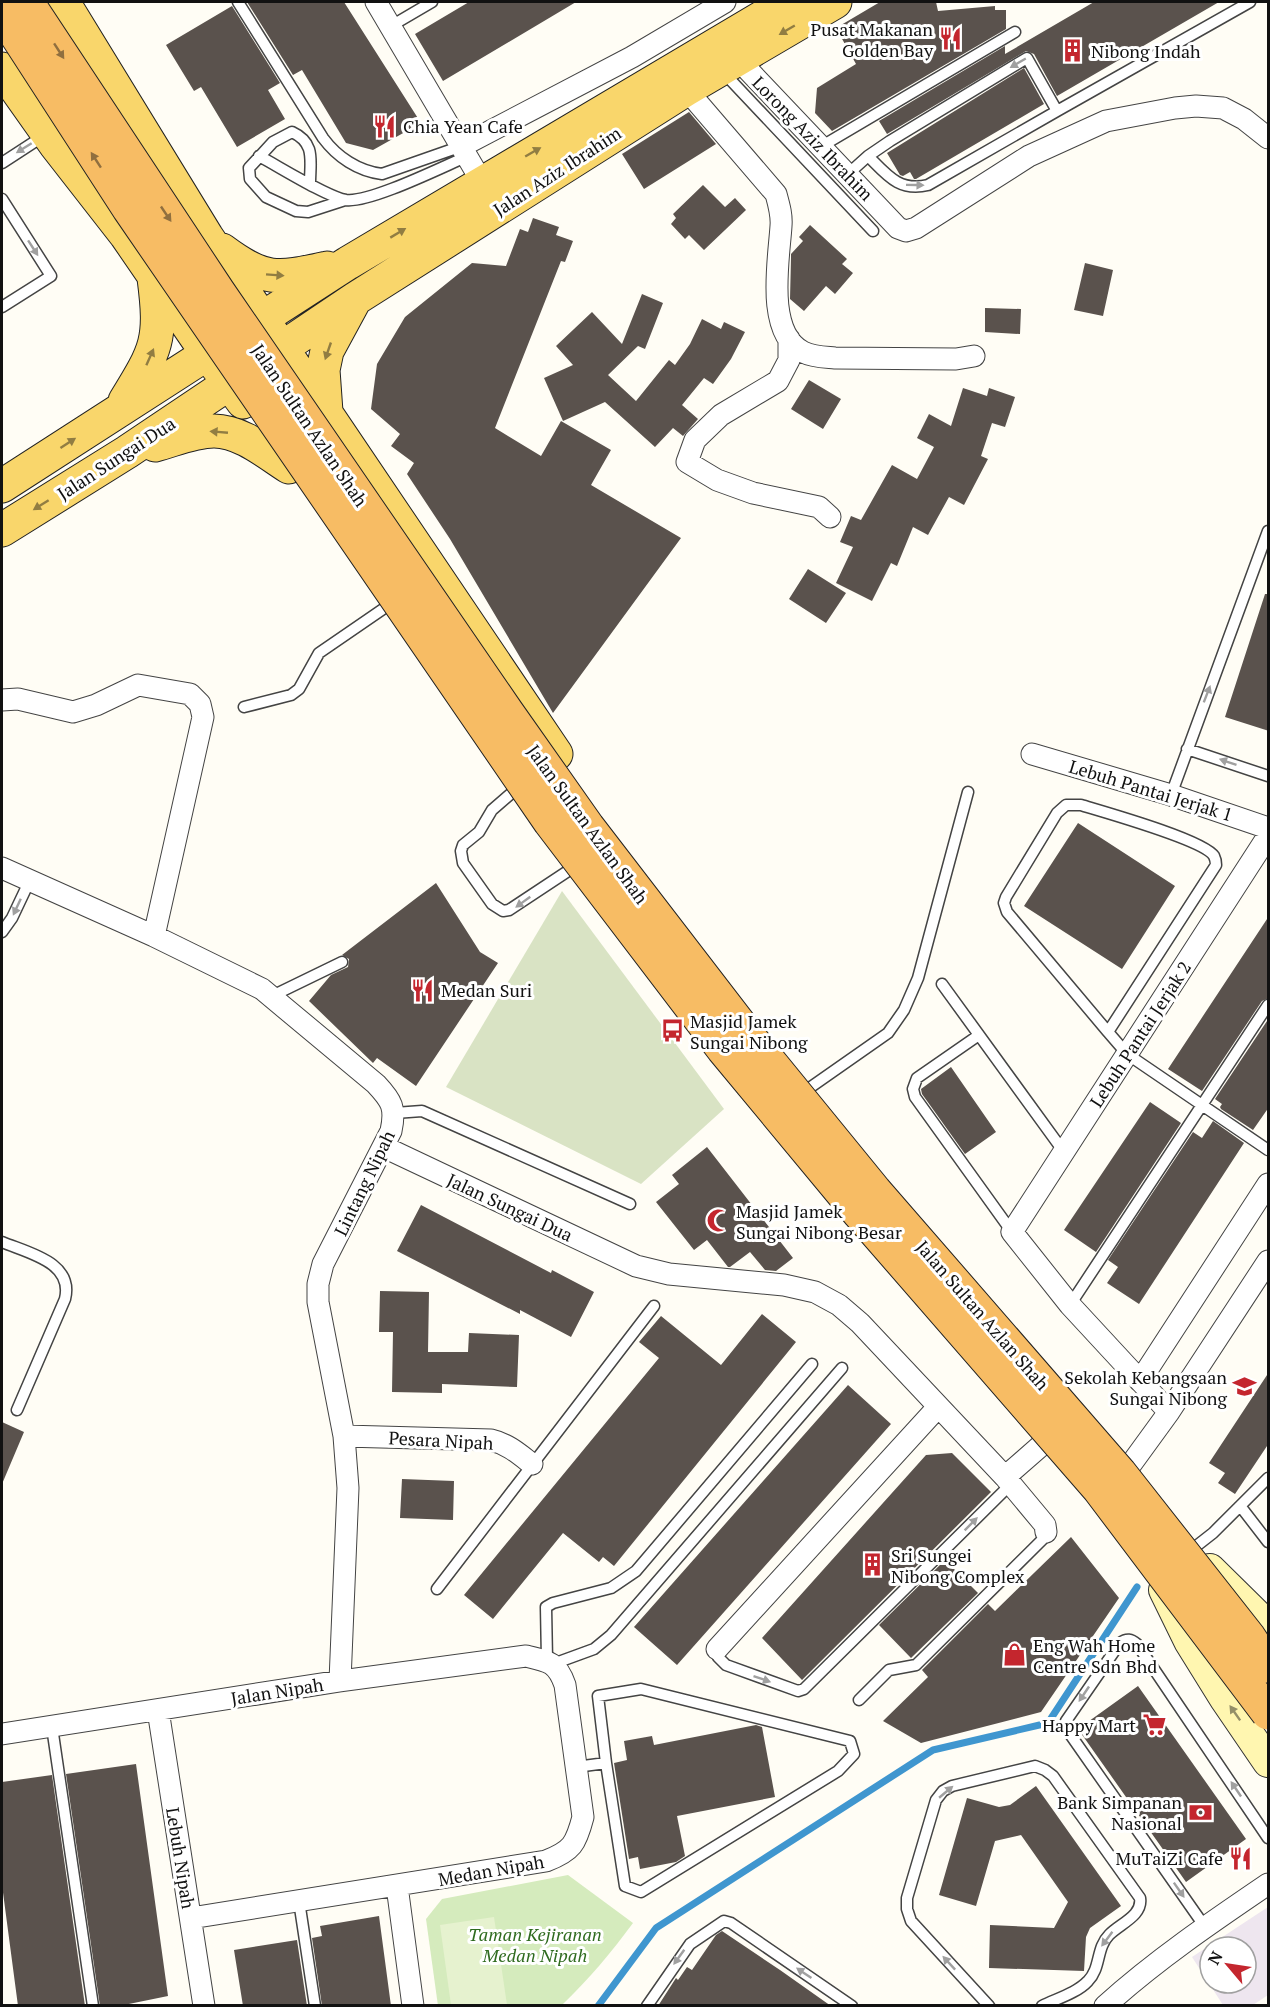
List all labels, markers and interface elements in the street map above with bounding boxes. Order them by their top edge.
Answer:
place label: Pusat Makanan Golden Bay [810,17,934,62]
one-way arrow [778,25,795,35]
restaurant icon: Pusat Makanan Golden Bay [938,26,964,52]
building icon: Nibong Indah [1060,38,1086,64]
place label: Nibong Indah [1091,39,1201,63]
one-way arrow [53,43,64,59]
one-way arrow [1009,58,1026,68]
street label: Lorong Aziz Ibrahim [747,71,879,206]
restaurant icon: Chia Yean Cafe [372,113,398,139]
place label: Chia Yean Cafe [403,114,523,138]
street label: Jalan Aziz Ibrahim [488,120,626,221]
one-way arrow [17,142,33,154]
one-way arrow [525,147,541,158]
one-way arrow [90,152,102,168]
one-way arrow [906,181,925,190]
one-way arrow [160,205,172,221]
one-way arrow [390,227,406,238]
one-way arrow [28,240,39,257]
one-way arrow [265,271,284,280]
street label: Jalan Sultan Azlan Shah [247,339,374,511]
one-way arrow [323,342,332,360]
one-way arrow [145,348,155,366]
street label: Jalan Sungai Dua [52,411,180,505]
one-way arrow [209,427,228,437]
one-way arrow [60,437,76,448]
one-way arrow [33,500,50,511]
one-way arrow [1203,685,1213,703]
street label: Jalan Sultan Azlan Shah [522,740,654,909]
street label: Lebuh Pantai Jerjak 1 [1066,754,1236,826]
one-way arrow [1219,757,1237,767]
one-way arrow [516,896,532,908]
one-way arrow [12,898,21,916]
street label: Lebuh Pantai Jerjak 2 [1084,956,1196,1112]
restaurant icon: Medan Suri [410,977,436,1003]
place label: Medan Suri [441,978,532,1002]
place label: Masjid Jamek Sungai Nibong [690,1009,808,1054]
bus stop icon: Masjid Jamek Sungai Nibong [659,1018,685,1044]
street label: Lintang Nipah [328,1126,400,1240]
street label: Jalan Sungai Dua [443,1167,577,1247]
place label: Masjid Jamek Sungai Nibong Besar [736,1199,902,1244]
mosque icon: Masjid Jamek Sungai Nibong Besar [705,1208,731,1234]
street label: Jalan Sultan Azlan Shah [911,1235,1055,1395]
place label: Sekolah Kebangsaan Sungai Nibong [1064,1365,1228,1410]
school or university icon: Sekolah Kebangsaan Sungai Nibong [1232,1374,1258,1400]
street label: Pesara Nipah [388,1425,494,1455]
one-way arrow [963,1517,977,1531]
place label: Sri Sungei Nibong Complex [891,1543,1025,1588]
building icon: Sri Sungei Nibong Complex [860,1552,886,1578]
place label: Eng Wah Home Centre Sdn Bhd [1033,1633,1157,1678]
shop icon: Eng Wah Home Centre Sdn Bhd [1002,1642,1028,1668]
street label: Jalan Nipah [229,1672,325,1710]
one-way arrow [753,1674,771,1684]
one-way arrow [1079,1686,1090,1703]
one-way arrow [1229,1706,1241,1722]
supermarket icon: Happy Mart [1141,1712,1167,1738]
place label: Happy Mart [1042,1713,1136,1737]
one-way arrow [1230,1782,1242,1798]
one-way arrow [938,1785,953,1799]
place label: Bank Simpanan Nasional [1057,1790,1182,1835]
bank icon: Bank Simpanan Nasional [1187,1799,1213,1825]
street label: Lebuh Nipah [161,1806,201,1911]
restaurant icon: MuTaiZi Cafe [1228,1845,1254,1871]
place label: MuTaiZi Cafe [1116,1846,1223,1870]
street label: Medan Nipah [436,1849,546,1891]
one-way arrow [1173,1881,1185,1897]
park label: Taman Kejiranan Medan Nipah [468,1922,602,1967]
one-way arrow [1101,1931,1113,1947]
north arrow [1198,1935,1258,1995]
text: N [1202,1947,1227,1968]
one-way arrow [674,1950,686,1965]
one-way arrow [942,1955,956,1970]
one-way arrow [795,1967,812,1978]

